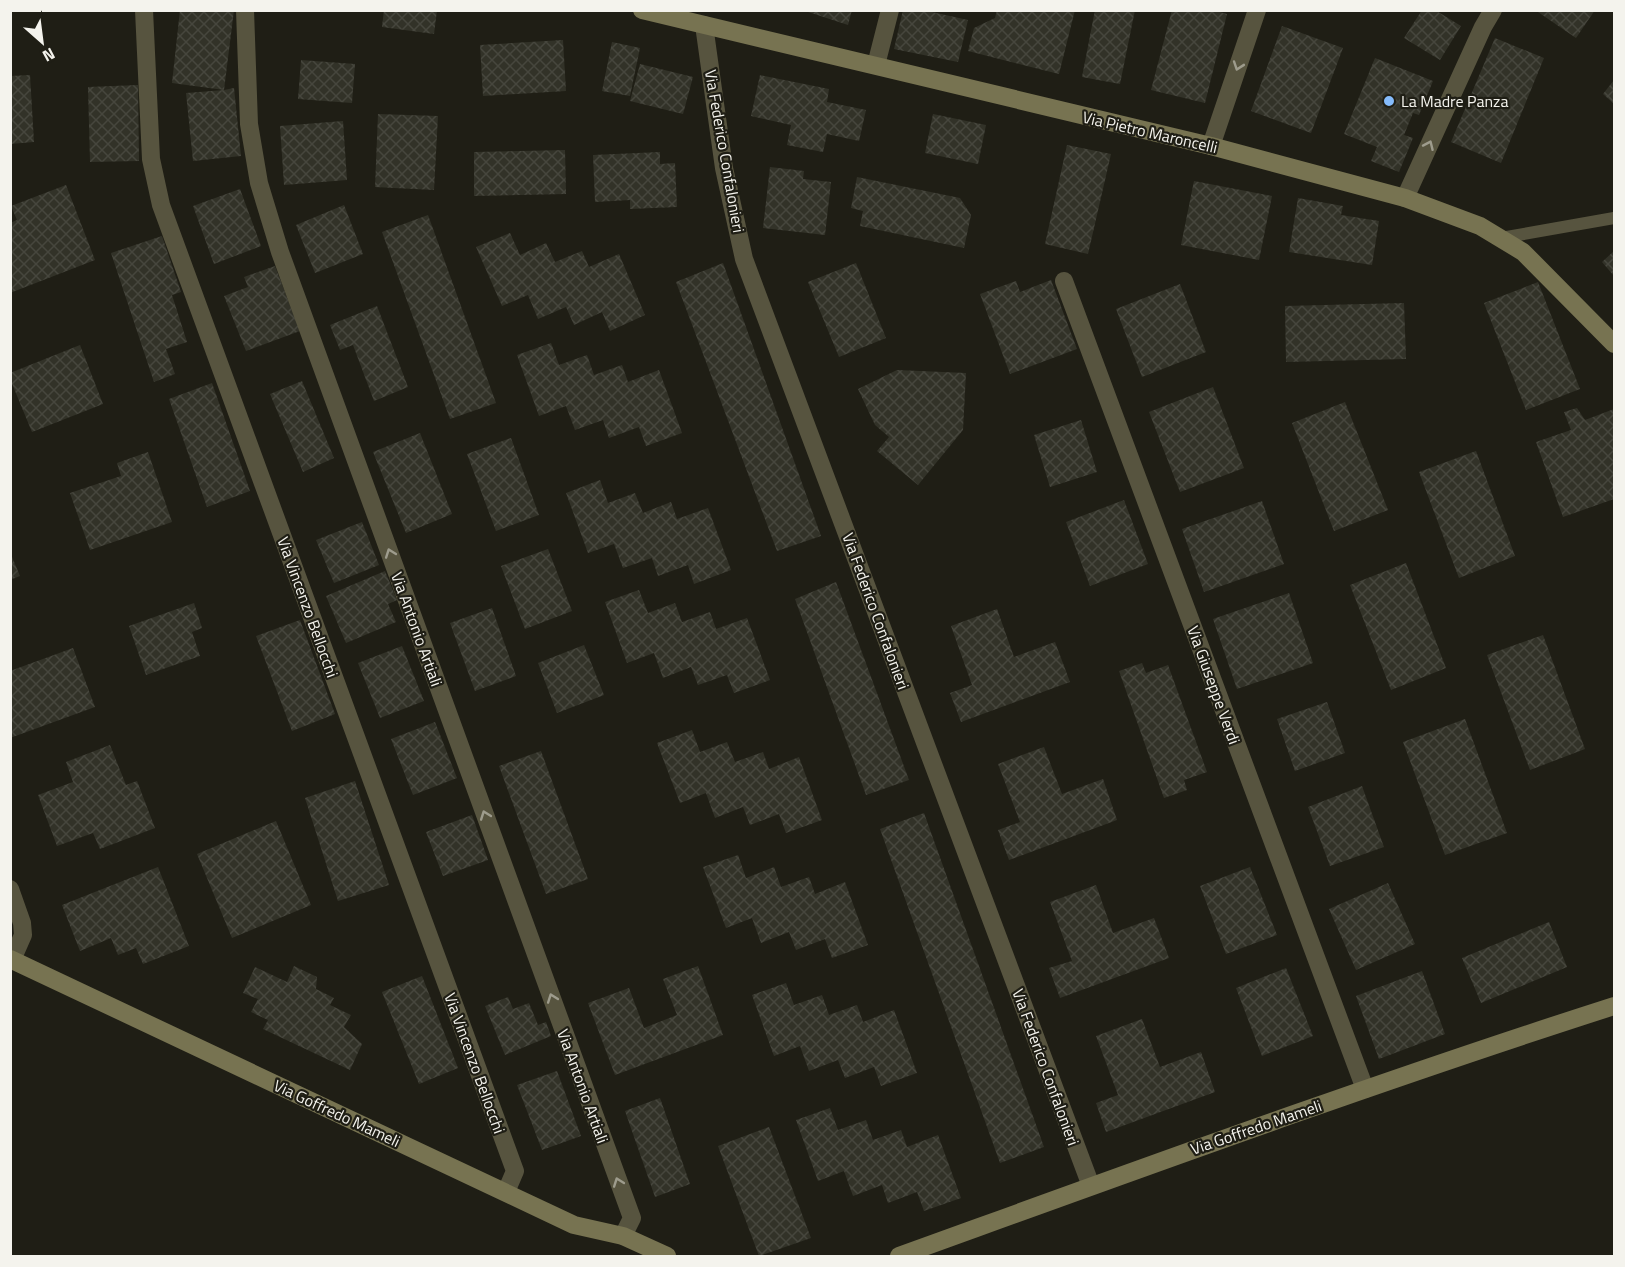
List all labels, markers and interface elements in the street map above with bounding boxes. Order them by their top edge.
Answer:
north arrow [12,12,72,72]
text: N [39,42,60,68]
one-way arrow [1233,60,1246,71]
street label: Via Federico Confalonieri [699,68,751,234]
place label: La Madre Panza [1401,89,1508,113]
marker: La Madre Panza [1382,94,1396,108]
street label: Via Pietro Maroncelli [1080,105,1220,159]
one-way arrow [1422,140,1434,151]
street label: Via Federico Confalonieri [836,529,916,693]
street label: Via Vincenzo Bellocchi [271,533,345,681]
one-way arrow [384,548,397,559]
street label: Via Antonio Artiali [385,569,449,689]
street label: Via Giuseppe Verdi [1181,622,1247,748]
one-way arrow [480,810,492,821]
street label: Via Federico Confalonieri [1006,985,1086,1149]
street label: Via Vincenzo Bellocchi [438,989,512,1137]
one-way arrow [546,994,559,1004]
street label: Via Antonio Artiali [551,1026,615,1146]
street label: Via Goffredo Mameli [270,1073,404,1153]
street label: Via Goffredo Mameli [1187,1093,1325,1161]
one-way arrow [613,1177,626,1188]

